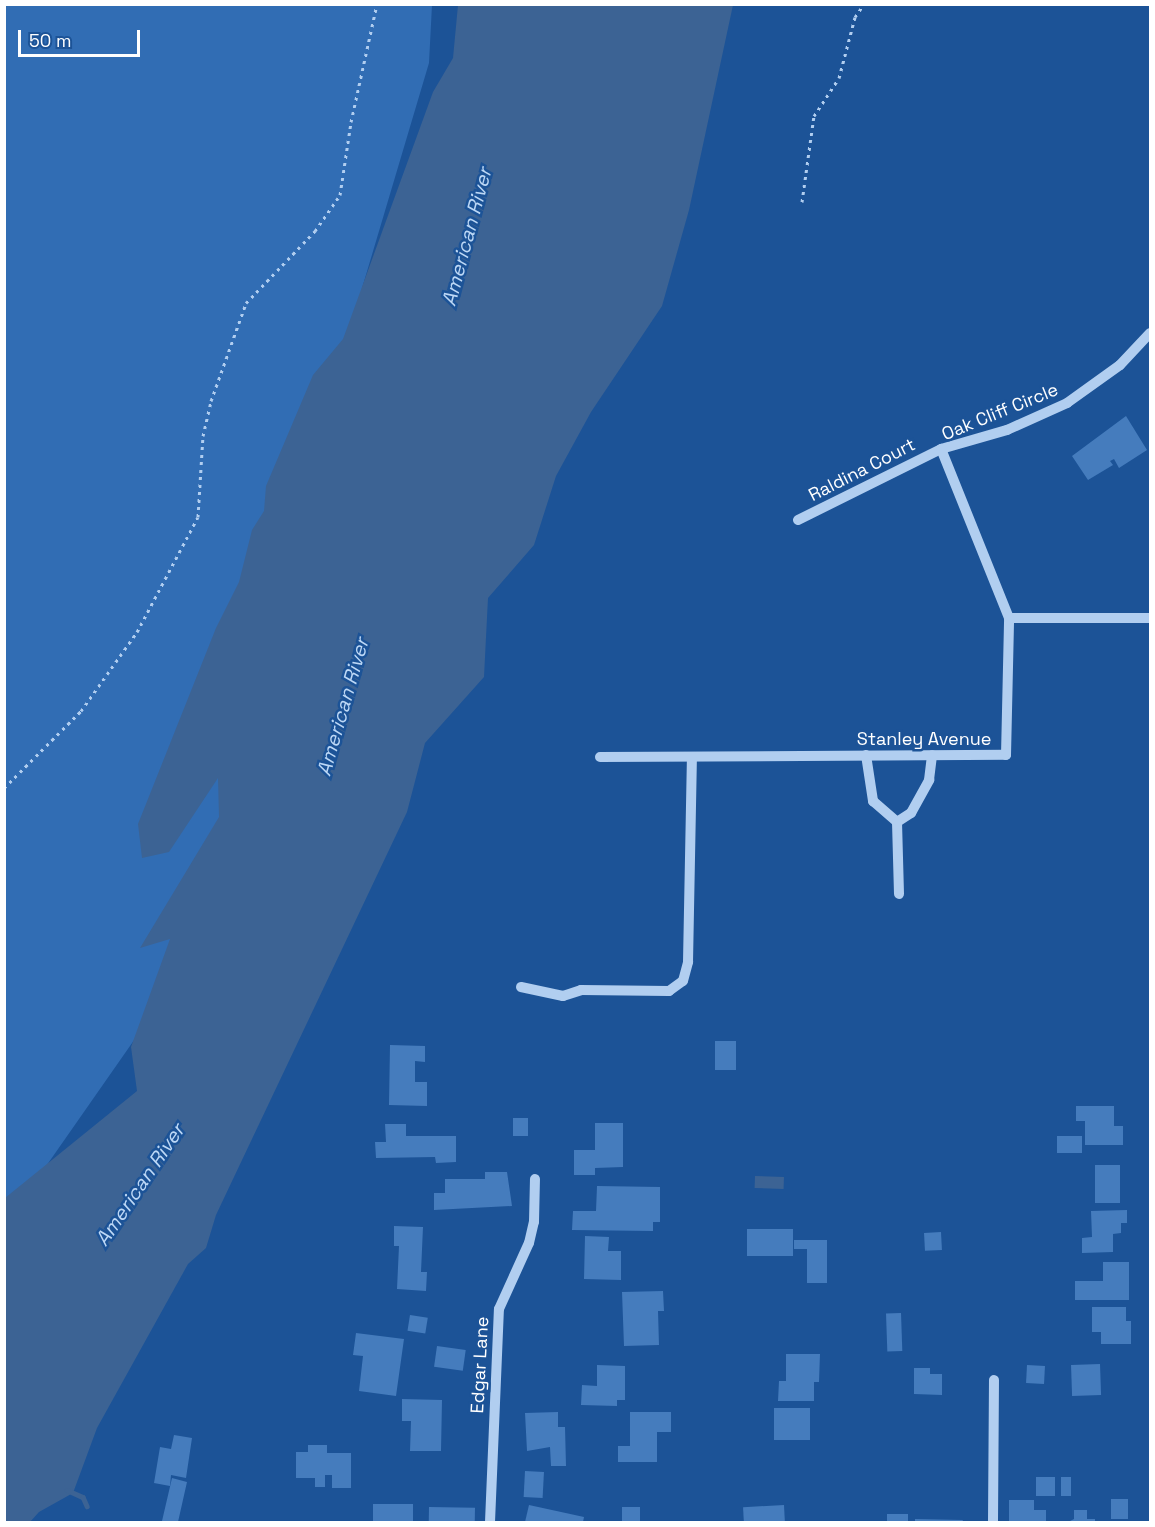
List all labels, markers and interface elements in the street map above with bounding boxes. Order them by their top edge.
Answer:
scale bar [21,18,142,56]
text: 50 m [29,29,71,52]
water label: American River [437,165,497,309]
street label: Oak Cliff Circle [939,379,1061,445]
street label: Raldina Court [805,434,919,506]
water label: American River [312,635,374,779]
street label: Stanley Avenue [857,728,991,750]
water label: American River [90,1119,190,1251]
street label: Edgar Lane [467,1316,493,1414]

